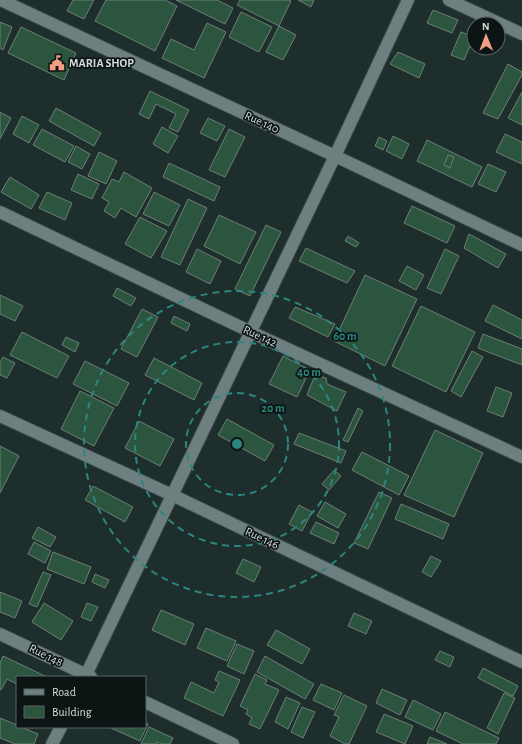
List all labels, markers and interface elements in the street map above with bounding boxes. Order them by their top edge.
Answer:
north arrow [466,16,506,56]
text: N [482,21,490,32]
public building icon: MARIA SHOP [48,54,66,72]
place label: MARIA SHOP [69,57,134,69]
street label: Rue 140 [243,109,281,135]
street label: Rue 142 [241,323,279,349]
text: 60 m [333,330,357,342]
text: 40 m [297,366,321,378]
text: 20 m [261,402,285,414]
centre of rings [230,437,244,451]
street label: Rue 146 [243,525,281,551]
street label: Rue 148 [27,642,65,668]
legend [16,676,146,728]
text: Road [52,686,76,698]
text: Building [52,706,92,718]

